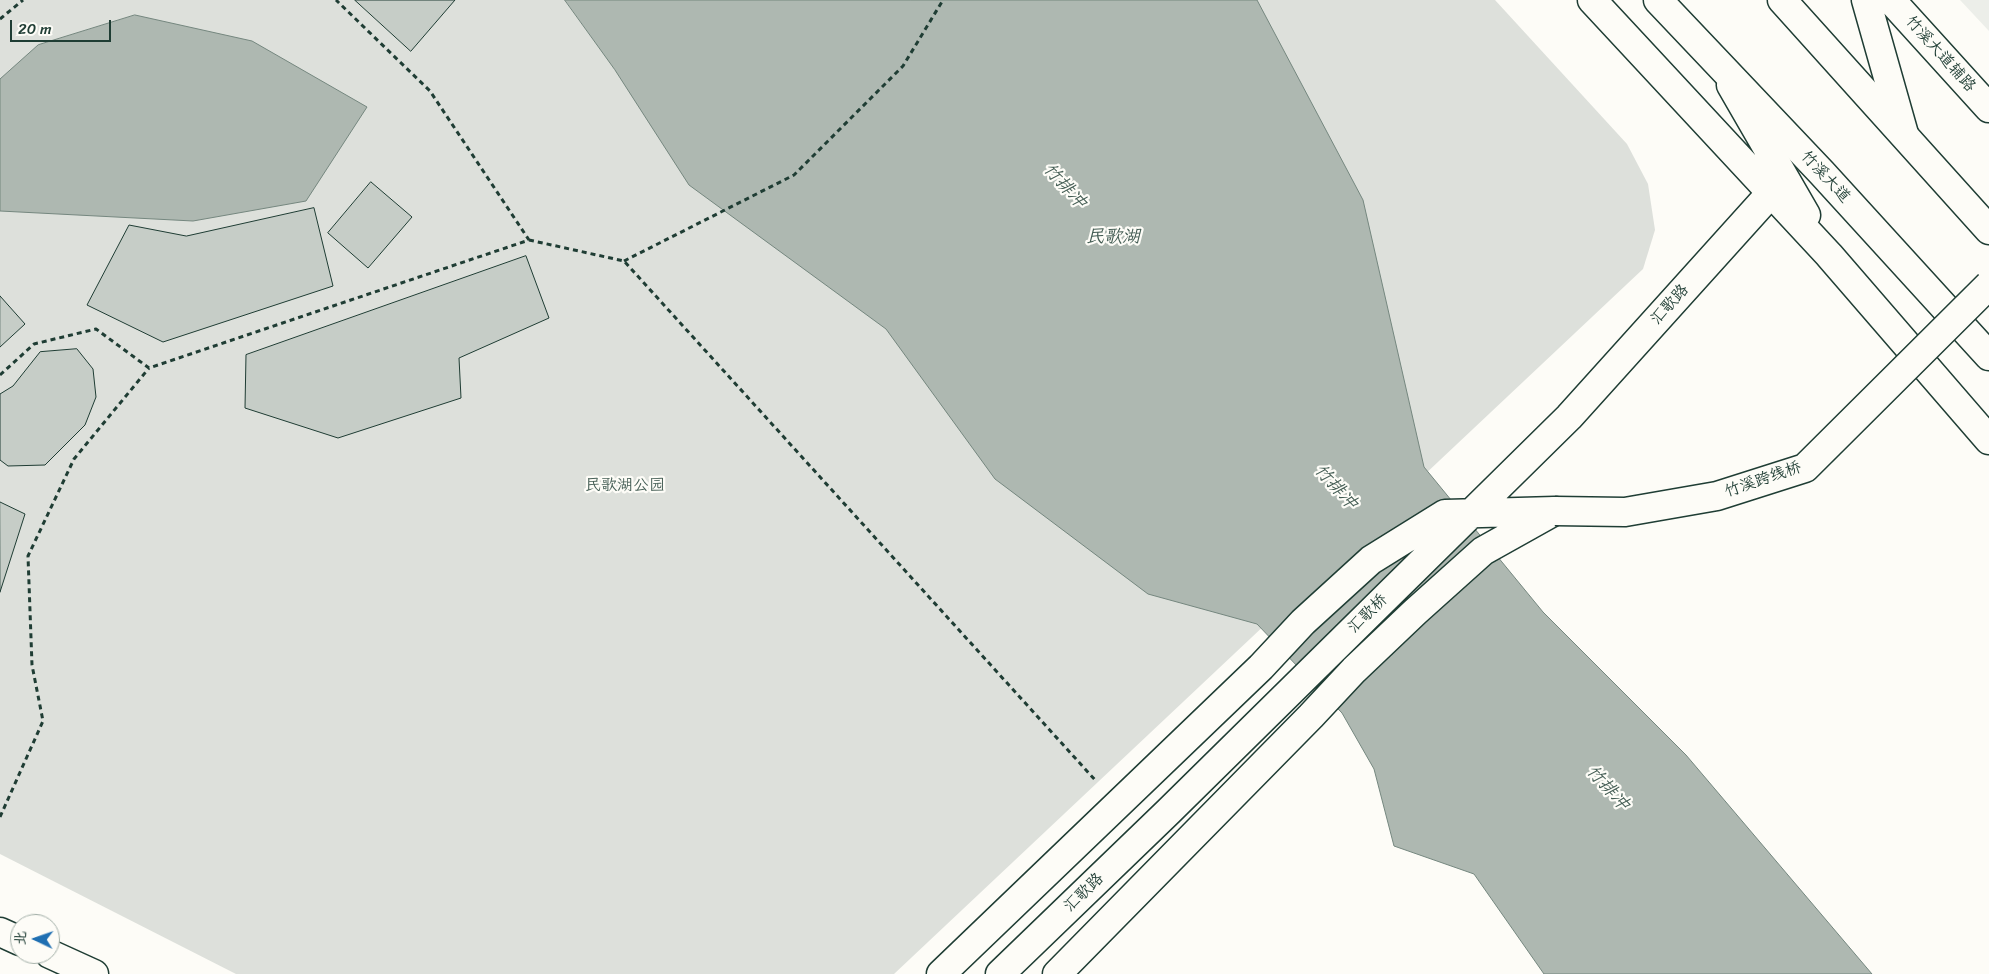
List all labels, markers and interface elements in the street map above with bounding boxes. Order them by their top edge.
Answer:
scale bar [12,10,114,42]
street label: 竹溪大道辅路 [1901,12,1979,96]
text: 20 m [18,16,52,42]
street label: 竹溪大道 [1796,147,1854,207]
water label: 竹排冲 [1038,159,1090,213]
water label: 民歌湖 [1086,226,1140,248]
street label: 汇歌路 [1647,281,1693,329]
street label: 竹溪跨线桥 [1722,458,1804,502]
water label: 竹排冲 [1309,460,1361,514]
park label: 民歌湖公园 [585,476,665,496]
street label: 汇歌桥 [1344,590,1392,638]
water label: 竹排冲 [1581,761,1633,815]
street label: 汇歌路 [1060,869,1108,917]
north arrow [10,914,60,964]
text: 北 [8,931,33,946]

